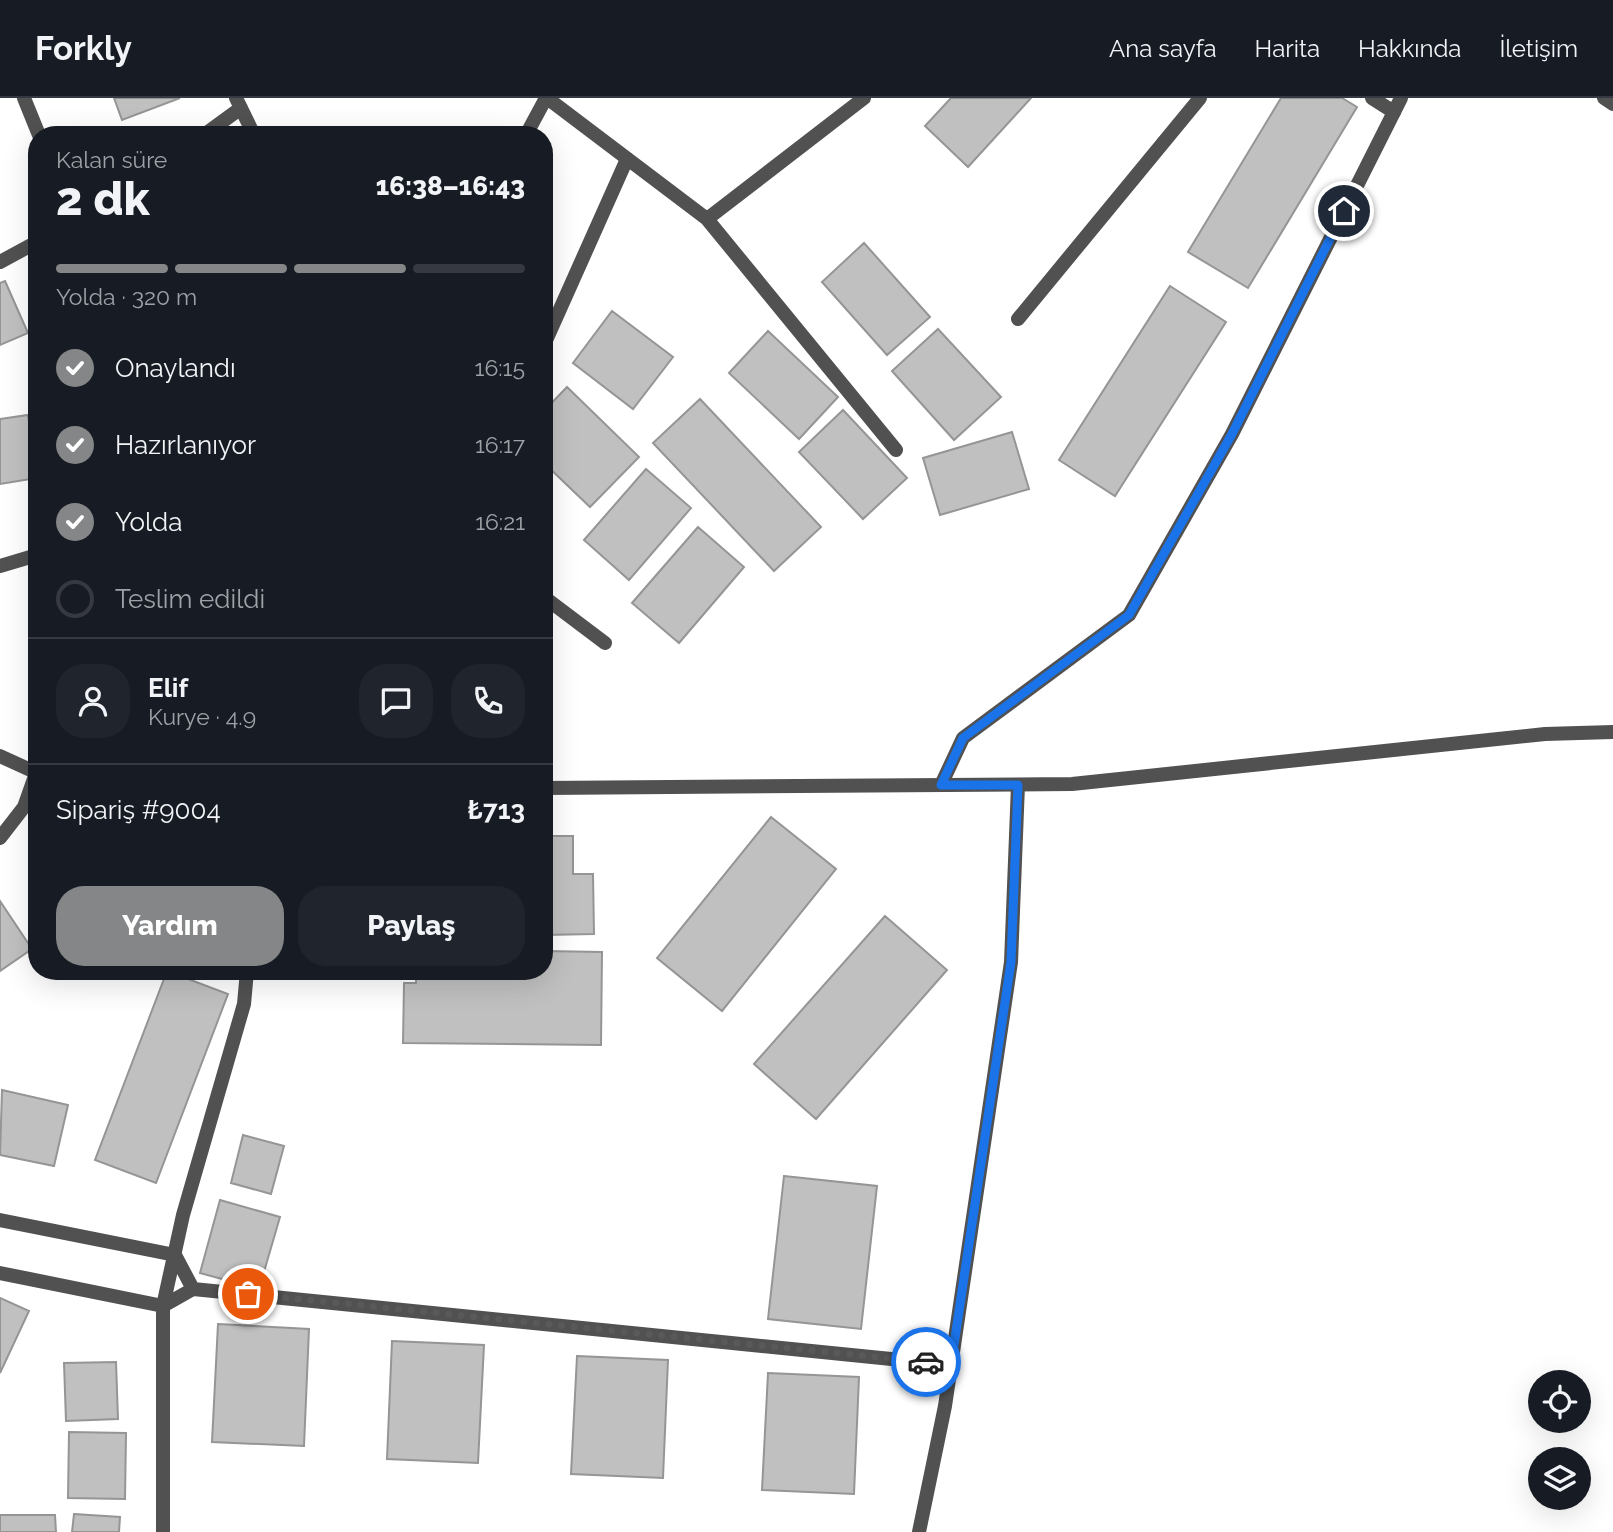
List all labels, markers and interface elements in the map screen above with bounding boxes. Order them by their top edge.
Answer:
text: Forkly [35,29,132,68]
text: Ana sayfa [1109,34,1217,63]
text: Harita [1255,34,1320,63]
text: Hakkında [1358,34,1461,63]
text: İletişim [1499,34,1578,63]
text: Kalan süre [56,146,167,173]
text: 16:38–16:43 [376,171,525,201]
text: 2 dk [56,172,150,226]
pin [1314,181,1374,241]
icon: home [1325,192,1363,230]
text: Yolda · 320 m [56,283,197,310]
icon: check [56,349,94,387]
text: Onaylandı [115,353,236,383]
text: 16:15 [475,354,525,381]
icon: check [56,426,94,464]
text: Hazırlanıyor [115,430,256,460]
text: 16:17 [475,431,525,458]
icon: check [56,503,94,541]
text: Yolda [115,507,182,537]
text: 16:21 [475,508,525,535]
text: Teslim edildi [115,584,265,614]
button: person [56,664,130,738]
button: chat [359,664,433,738]
button: phone [451,664,525,738]
text: Elif [148,673,188,703]
text: Kurye · 4.9 [148,703,256,730]
text: Sipariş #9004 [56,795,221,825]
text: ₺713 [468,795,525,825]
button: Yardım [56,886,284,966]
button: Paylaş [298,886,525,966]
pin [218,1264,278,1324]
icon: bag [229,1275,267,1313]
courier [891,1327,961,1397]
icon: car [907,1343,945,1381]
map controls [1528,1370,1591,1510]
button: locate [1528,1370,1591,1433]
button: layers [1528,1447,1591,1510]

